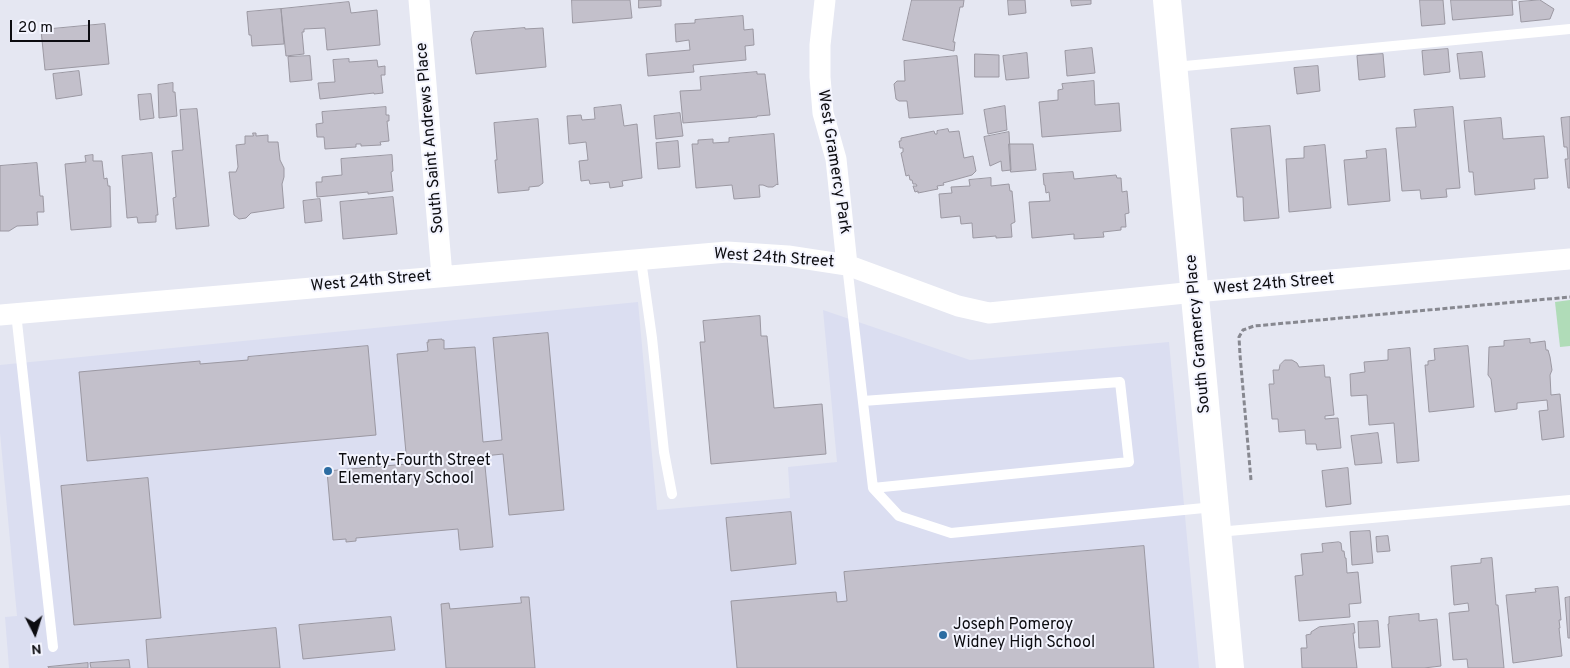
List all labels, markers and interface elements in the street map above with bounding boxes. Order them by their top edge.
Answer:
scale bar [12,10,92,42]
text: 20 m [18,19,53,38]
street label: South Saint Andrews Place [413,42,449,234]
street label: West Gramercy Park [812,88,854,236]
street label: West 24th Street [713,245,835,273]
street label: South Gramercy Place [1182,254,1216,414]
street label: West 24th Street [310,267,432,297]
street label: West 24th Street [1213,270,1335,300]
place label: Twenty-Fourth Street Elementary School [338,452,491,490]
marker: Twenty-Fourth Street Elementary School [322,465,334,477]
north arrow [10,608,60,658]
place label: Joseph Pomeroy Widney High School [953,616,1095,654]
marker: Joseph Pomeroy Widney High School [937,629,949,641]
text: N [31,640,42,657]

